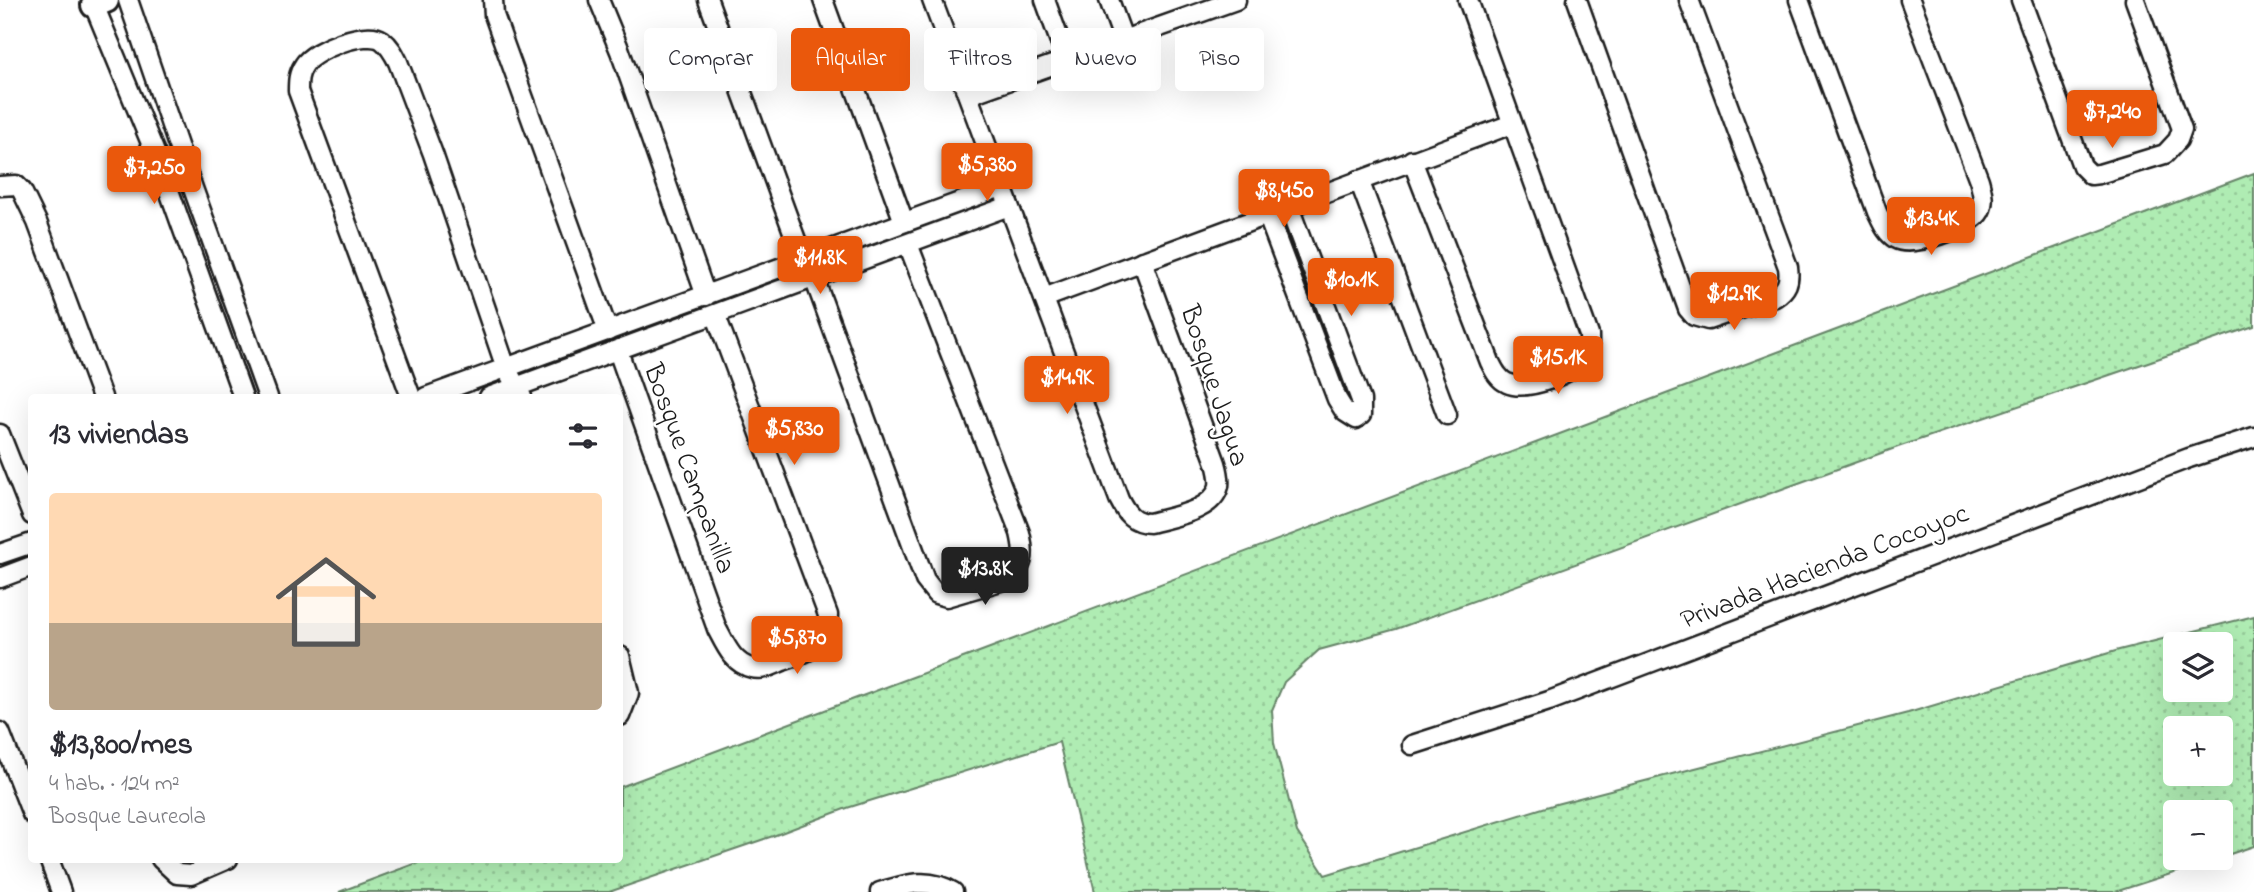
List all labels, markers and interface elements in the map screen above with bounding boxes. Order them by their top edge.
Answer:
chip: Comprar [644,28,777,91]
chip: Alquilar [791,28,910,91]
chip: Filtros [924,28,1037,91]
chip: Nuevo [1051,28,1161,91]
chip: Piso [1175,28,1264,91]
pin: $7,240 [2055,90,2169,150]
text: $7,240 [2083,96,2141,129]
pin: $5,380 [930,144,1044,203]
pin: $7,250 [97,146,211,206]
text: $5,380 [957,149,1017,182]
text: $7,250 [123,152,185,185]
pin: $8,450 [1227,170,1341,229]
text: $8,450 [1254,175,1314,208]
pin: $13.4K [1874,198,1988,257]
text: $13.4K [1903,203,1959,236]
pin: $11.8K [763,236,877,296]
text: $11.8K [793,242,847,275]
pin: $10.1K [1294,258,1408,318]
text: $10.1K [1324,264,1378,297]
pin: $12.9K [1677,272,1791,332]
text: $12.9K [1706,278,1762,311]
street label: Bosque Jagua [1167,299,1258,472]
pin: $15.1K [1501,336,1615,396]
text: $15.1K [1529,342,1587,375]
pin: $14.9K [1010,356,1124,416]
street label: Bosque Campanilla [631,357,745,580]
text: $14.9K [1040,362,1094,395]
pin: $5,830 [737,407,851,467]
text: $5,830 [764,413,824,446]
text: 13 viviendas [49,414,189,458]
icon: filters [564,417,602,455]
street label: Privada Hacienda Cocoyoc [1675,494,1975,642]
icon: home [263,539,389,665]
pin: $13.8K [928,548,1042,607]
text: $13.8K [957,553,1013,586]
pin: $5,870 [740,616,854,676]
text: $5,870 [767,622,827,655]
map controls [2163,632,2233,870]
button: layers [2163,632,2233,702]
button: + [2163,716,2233,786]
text: $13,800/mes [49,724,193,768]
text: 4 hab. · 124 m² [49,768,179,801]
button: − [2163,800,2233,870]
text: Bosque Laureola [49,801,206,834]

